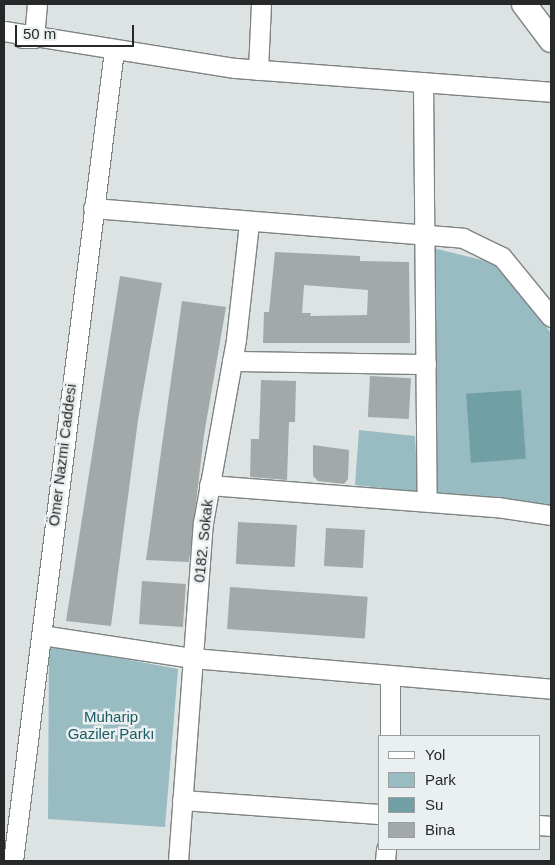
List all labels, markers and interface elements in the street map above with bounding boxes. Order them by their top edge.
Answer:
scale bar [18,15,136,47]
text: 50 m [23,25,56,42]
street label: Ömer Nazmi Caddesi [44,383,80,527]
street label: 0182. Sokak [190,499,216,583]
park label: Muharip Gaziler Parkı [68,707,154,742]
legend [378,735,540,850]
text: Yol [425,746,445,763]
text: Park [425,771,456,788]
text: Su [425,796,443,813]
text: Bina [425,821,455,838]

